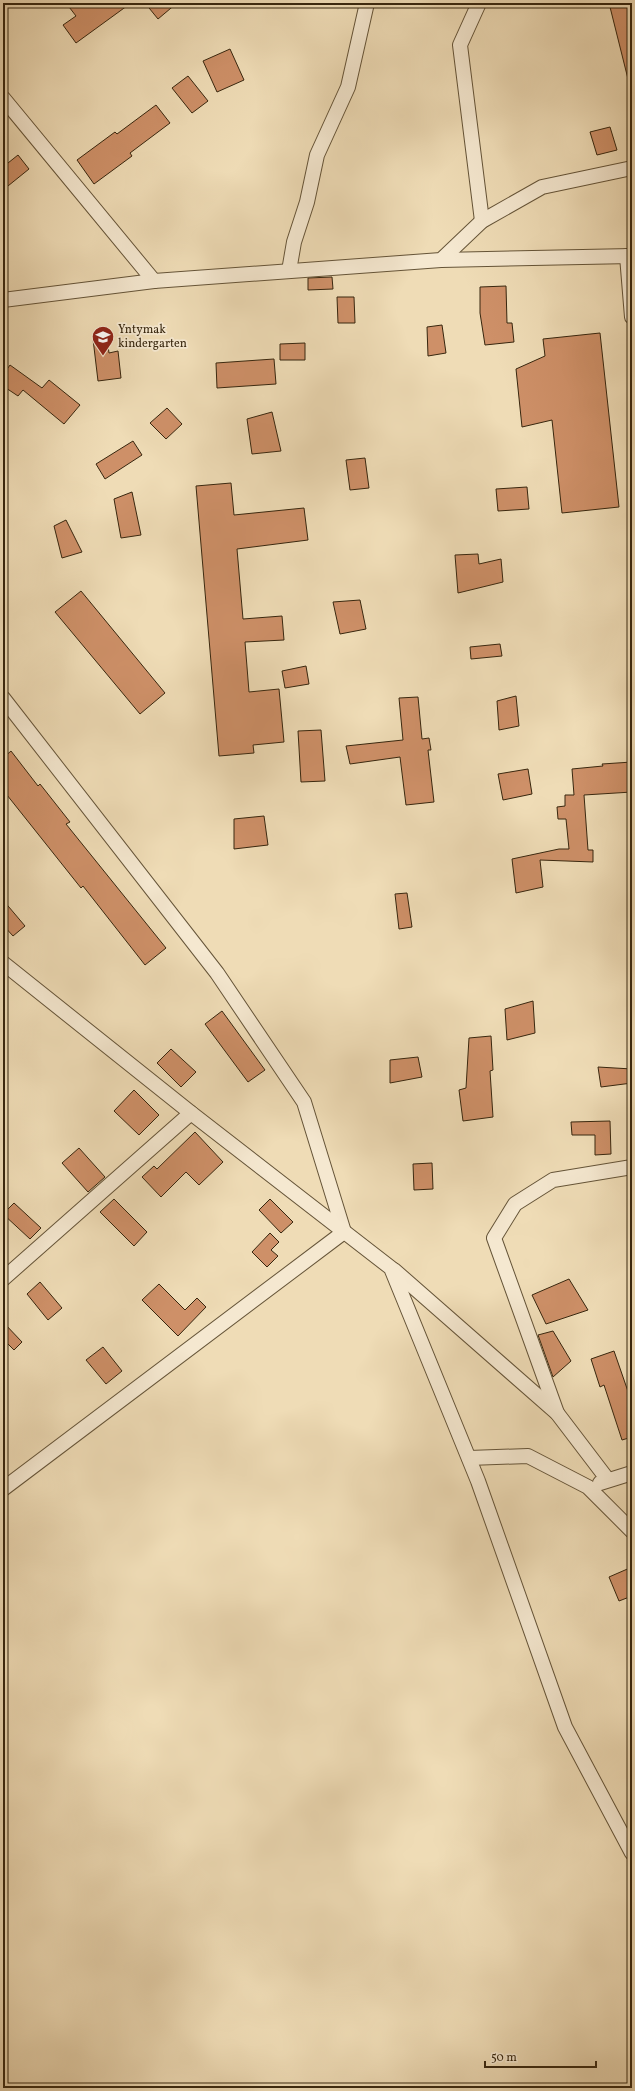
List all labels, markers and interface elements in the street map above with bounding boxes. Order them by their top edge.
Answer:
place label: Yntymak kindergarten [118,322,187,352]
school or university icon: Yntymak kindergarten [90,324,116,357]
scale bar [485,2043,596,2069]
text: 50 m [491,2050,517,2066]

